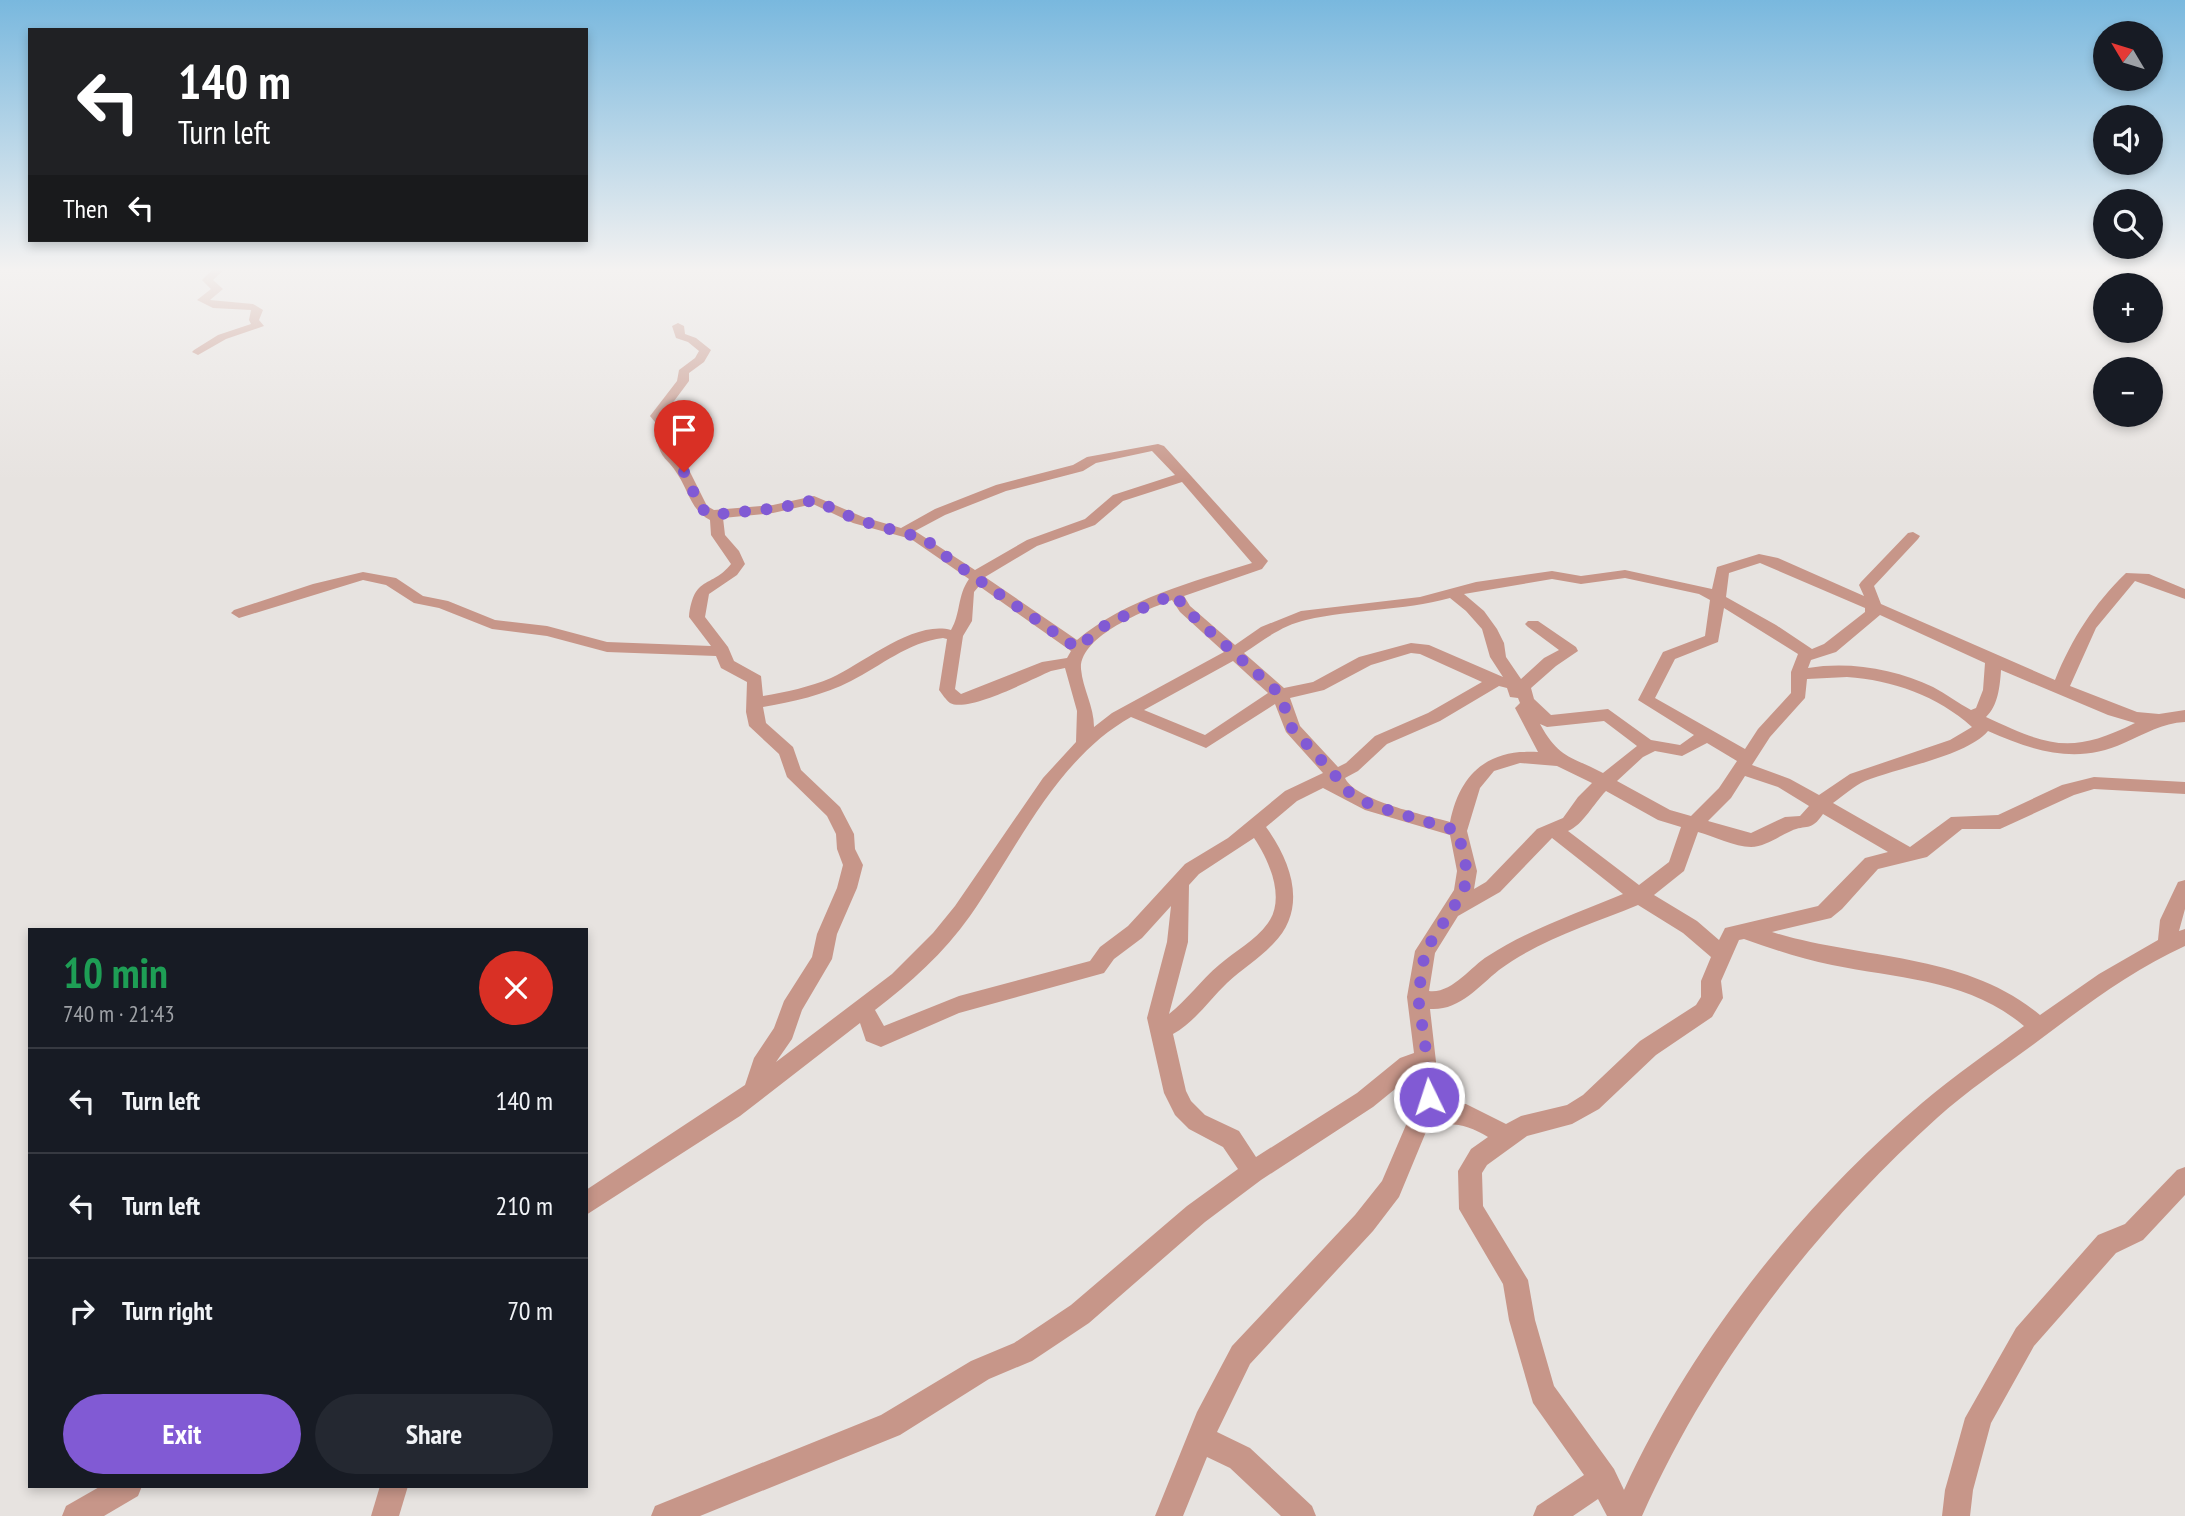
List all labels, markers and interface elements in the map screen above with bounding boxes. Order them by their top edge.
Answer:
north arrow [2093,21,2163,91]
map controls [2093,21,2163,427]
text: 140 m [178,49,291,113]
icon: left [63,56,154,147]
button: sound [2093,105,2163,175]
text: Turn left [178,111,270,153]
icon: left [122,189,160,227]
button: search [2093,189,2163,259]
text: Then [63,192,108,225]
button: + [2093,273,2163,343]
button: − [2093,357,2163,427]
pin [654,400,714,472]
icon: arrive [665,411,703,449]
text: 10 min [63,945,168,1000]
button: close [479,951,553,1025]
text: 740 m · 21:43 [63,999,175,1028]
position arrow [1392,1060,1466,1134]
icon: left [63,1082,101,1120]
text: Turn left [122,1084,200,1117]
text: 140 m [495,1084,553,1117]
icon: left [63,1187,101,1225]
text: Turn left [122,1189,200,1222]
text: 210 m [495,1189,553,1222]
icon: right [63,1292,101,1330]
text: Turn right [122,1294,213,1327]
text: 70 m [507,1294,553,1327]
button: Exit [63,1394,301,1474]
button: Share [315,1394,553,1474]

